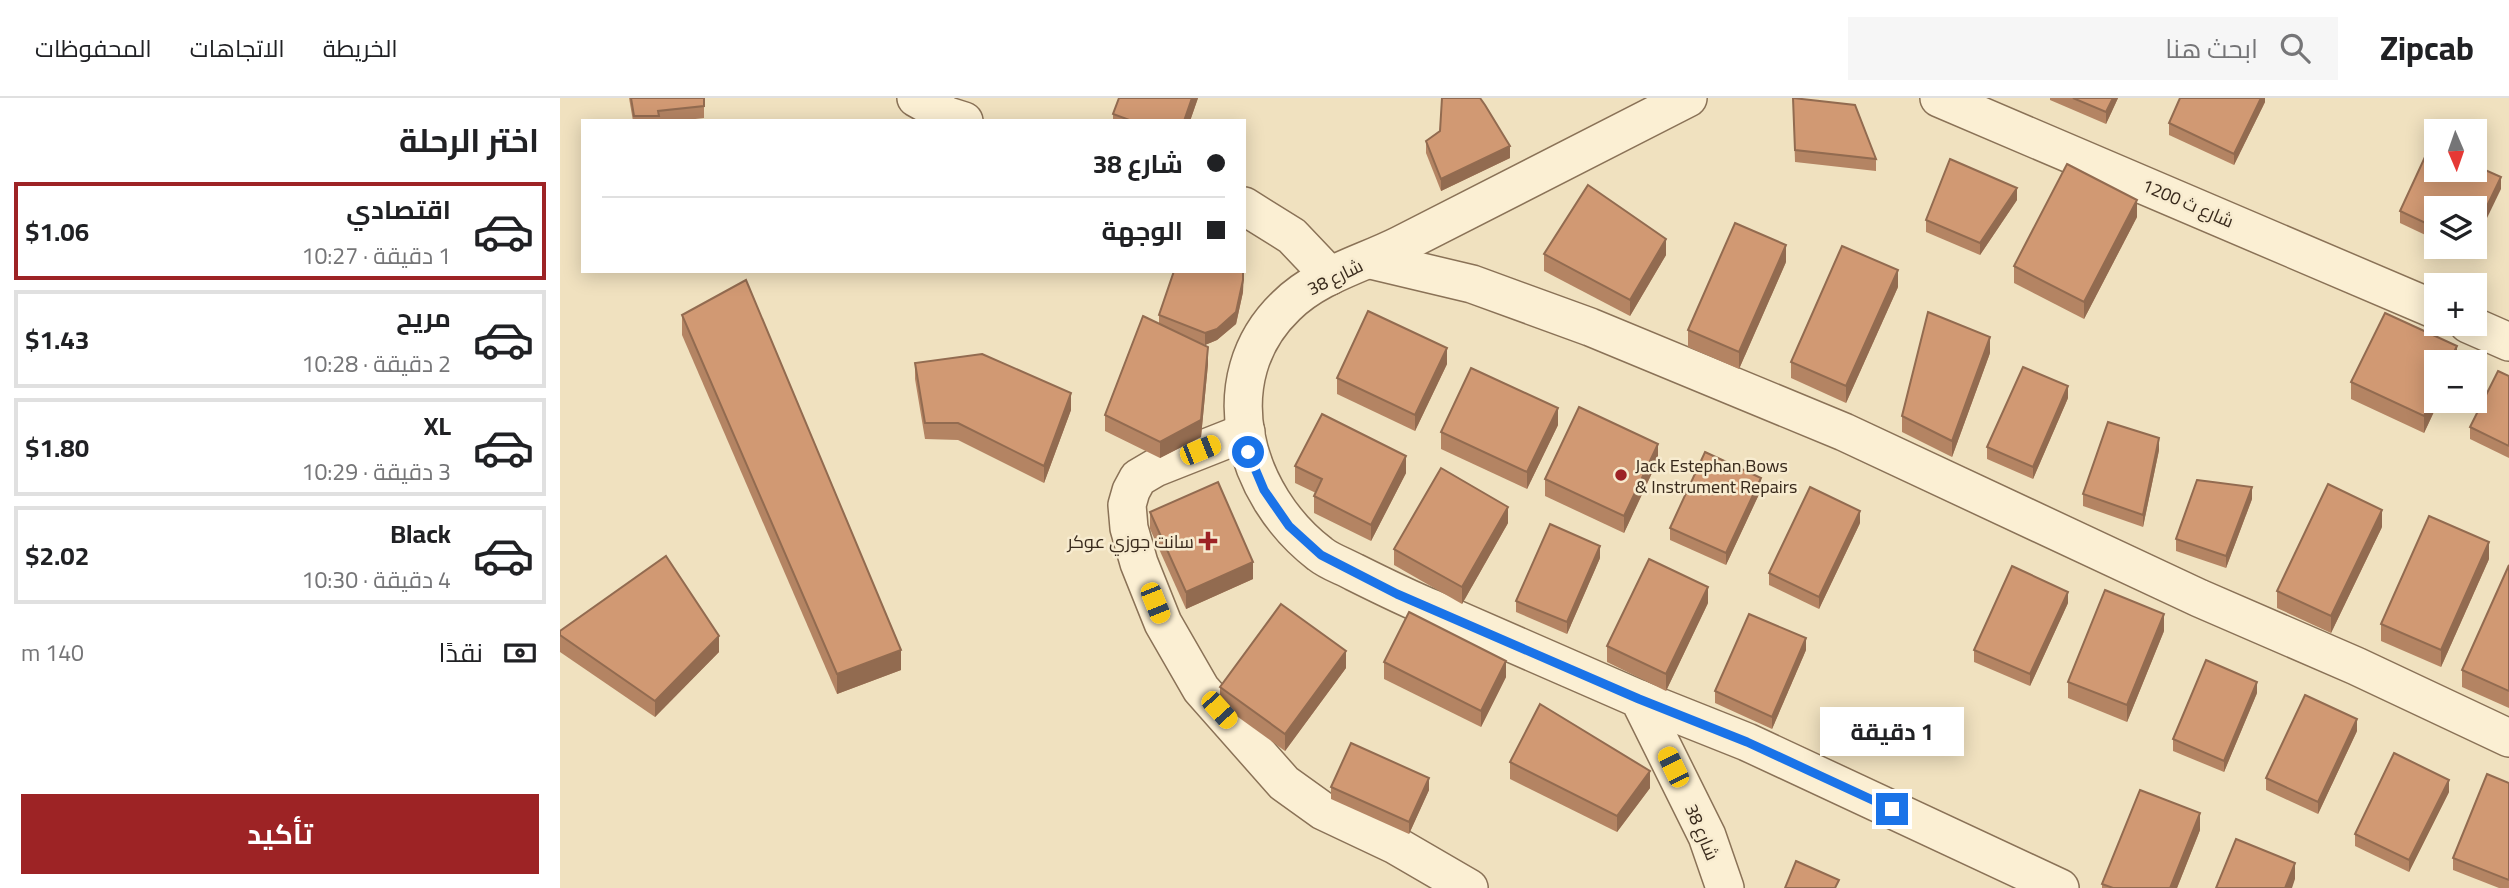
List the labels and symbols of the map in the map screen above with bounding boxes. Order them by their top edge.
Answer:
north arrow [2424,119,2487,182]
street label: شارع ث 1200 [2137,169,2239,237]
street label: شارع 38 [1301,249,1369,305]
car [1177,432,1224,468]
route start [1232,436,1264,468]
place label: Jack Estephan Bows & Instrument Repairs [1635,449,1797,503]
marker: Jack Estephan Bows & Instrument Repairs [1613,467,1629,483]
place label: سانت جوزي عوكر [1066,525,1194,558]
marker: سانت جوزي عوكر [1200,533,1216,549]
car [1138,580,1173,626]
car [1198,687,1241,733]
callout: 1 دقيقة [1820,708,1964,756]
car [1655,744,1692,790]
route end [1876,793,1908,825]
street label: شارع 38 [1675,798,1729,866]

